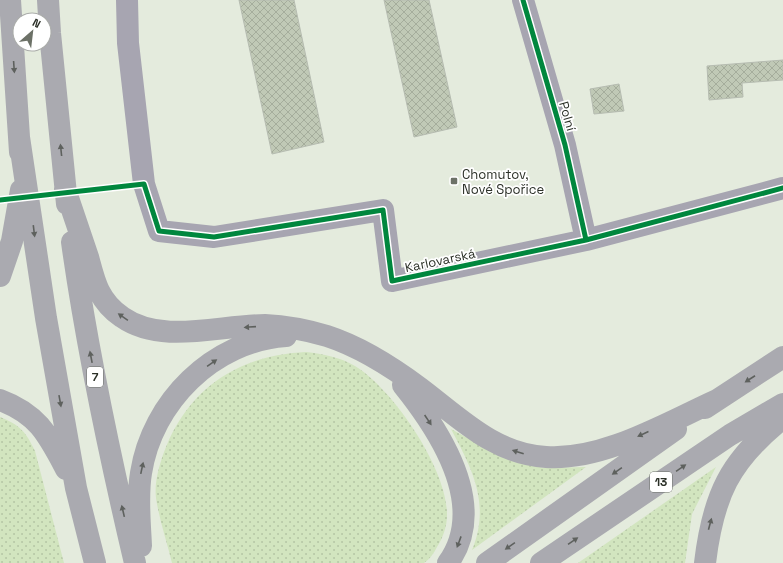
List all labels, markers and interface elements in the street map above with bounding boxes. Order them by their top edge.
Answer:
north arrow [12,12,52,52]
text: N [30,15,43,31]
one-way arrow [11,61,18,73]
street label: Polní [555,99,580,134]
one-way arrow [58,144,65,156]
place label: Chomutov, Nové Spořice [462,166,544,198]
marker: Chomutov, Nové Spořice [449,176,459,186]
one-way arrow [31,225,37,237]
street label: Karlovarská [403,245,477,276]
one-way arrow [118,313,129,321]
one-way arrow [244,323,256,330]
one-way arrow [87,351,93,363]
one-way arrow [206,359,217,367]
road number: 7 [87,367,103,387]
one-way arrow [744,375,756,382]
one-way arrow [57,395,63,407]
one-way arrow [425,415,432,426]
one-way arrow [637,431,649,437]
one-way arrow [512,449,524,455]
one-way arrow [139,462,145,474]
one-way arrow [676,464,686,472]
one-way arrow [611,467,622,475]
road number: 13 [650,472,672,492]
one-way arrow [119,505,125,518]
one-way arrow [707,518,713,530]
one-way arrow [456,536,462,548]
one-way arrow [568,537,578,545]
one-way arrow [505,542,516,550]

